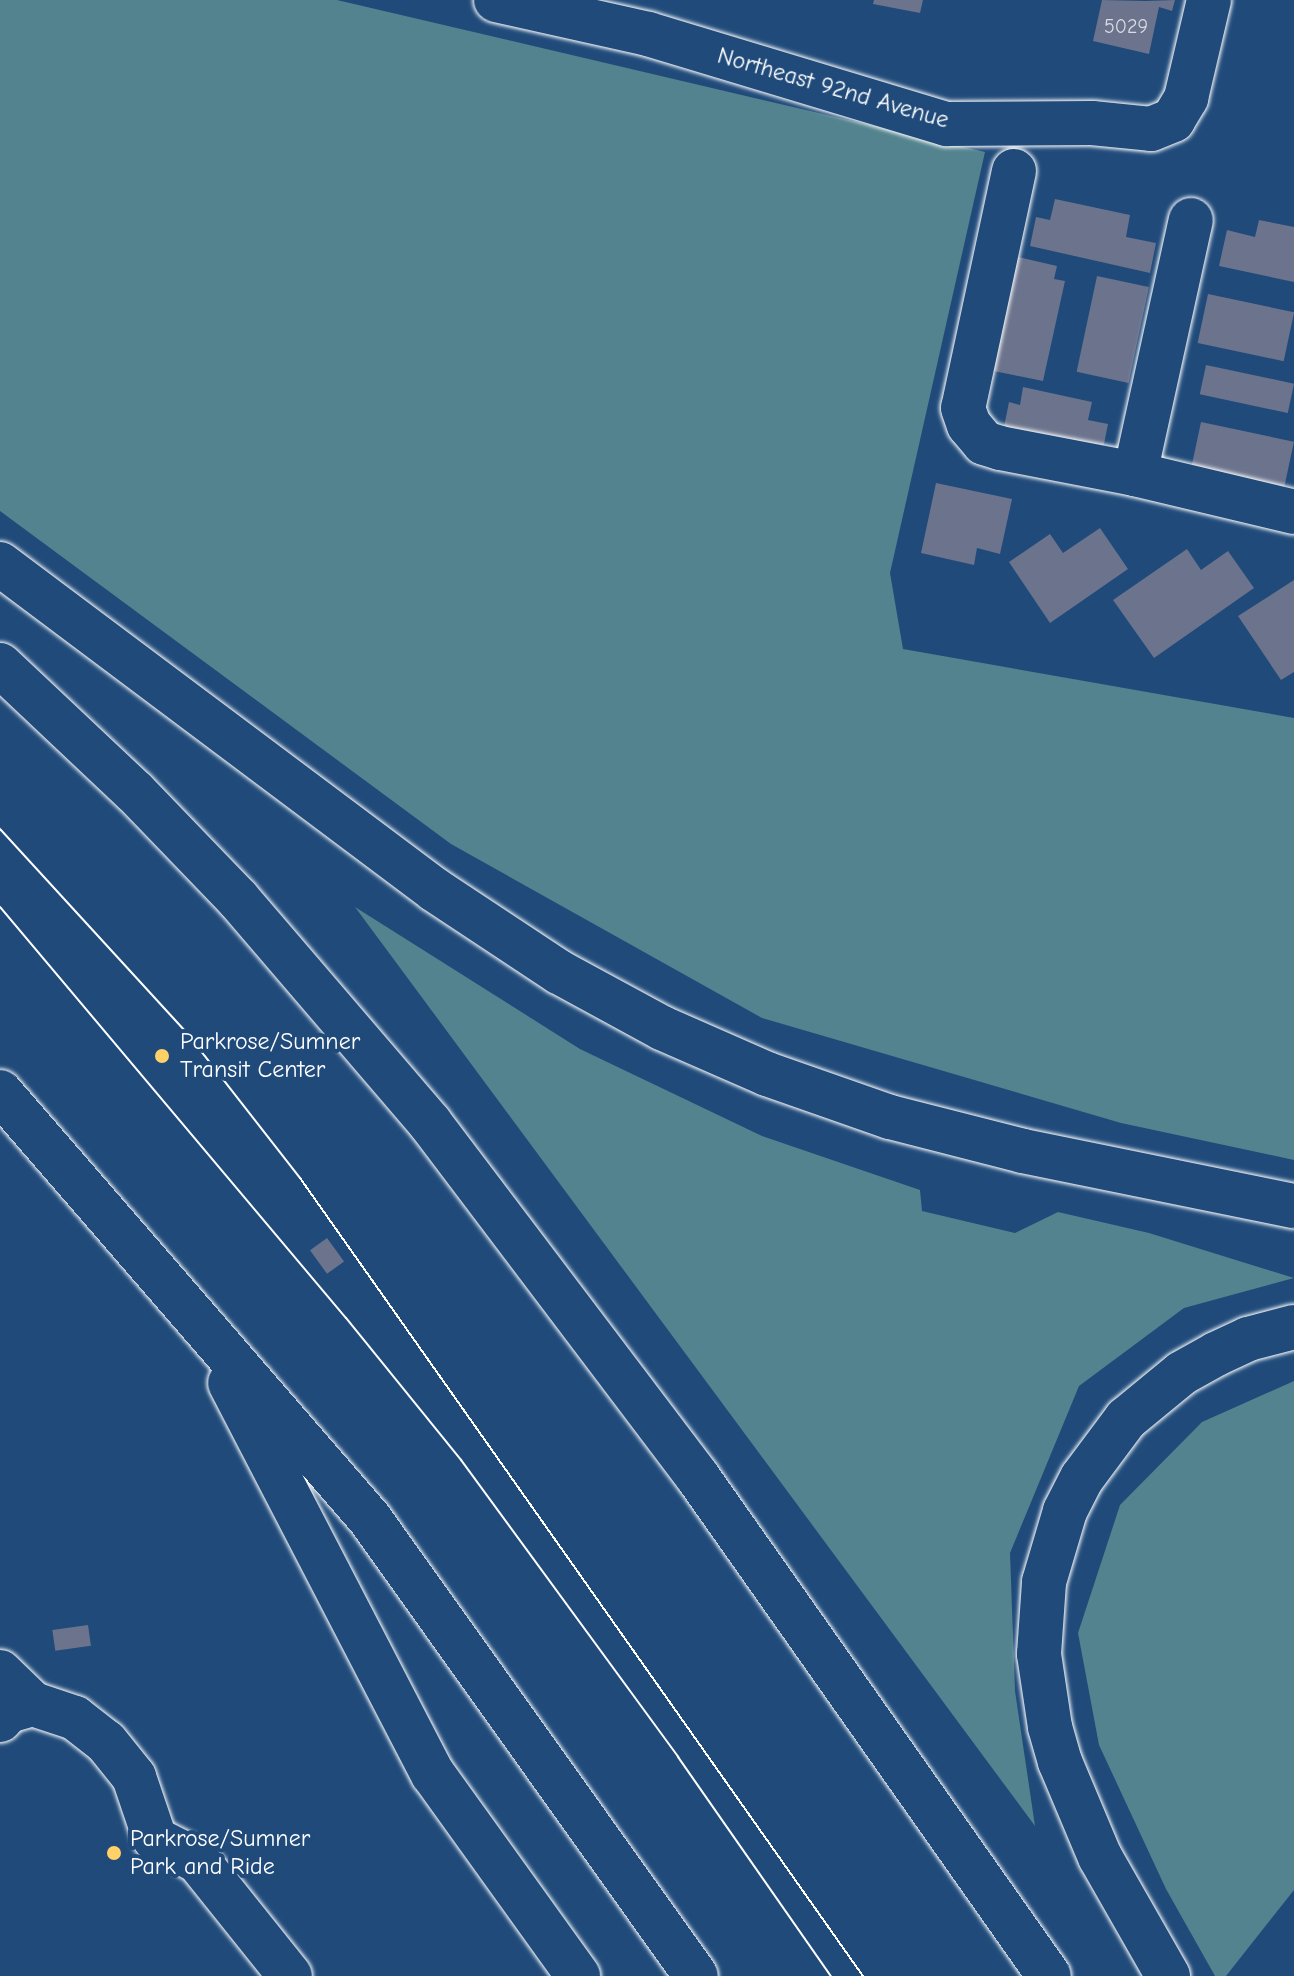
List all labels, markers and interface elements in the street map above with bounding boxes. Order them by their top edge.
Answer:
house number: 5029 [1104,14,1148,38]
street label: Northeast 92nd Avenue [714,41,952,135]
place label: Parkrose/Sumner Transit Center [180,1028,360,1084]
marker: Parkrose/Sumner Transit Center [151,1045,173,1067]
place label: Parkrose/Sumner Park and Ride [130,1825,310,1881]
marker: Parkrose/Sumner Park and Ride [105,1844,123,1862]

